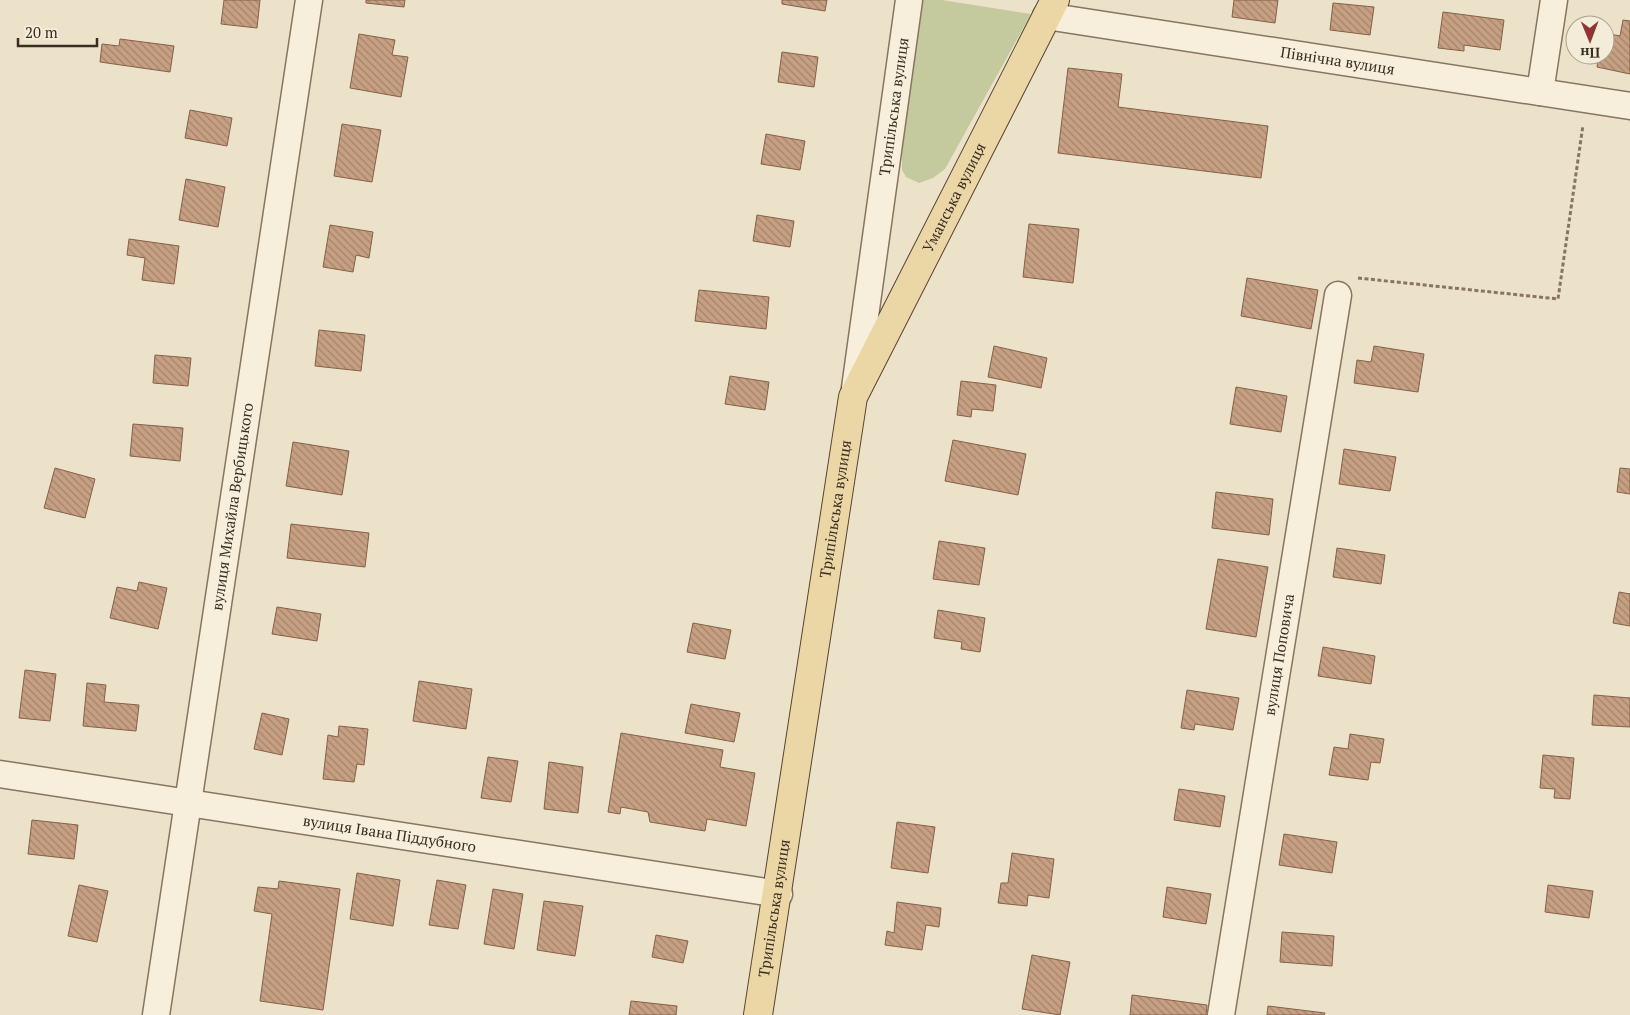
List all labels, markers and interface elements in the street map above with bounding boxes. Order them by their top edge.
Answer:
scale bar [18,15,96,47]
north arrow [1565,15,1615,65]
text: 20 m [25,22,58,42]
street label: Трипільська вулиця [874,36,913,177]
street label: Північна вулиця [1279,41,1396,79]
text: Пн [1580,44,1600,63]
street label: Уманська вулиця [917,139,990,255]
street label: вулиця Михайла Вербицького [206,401,257,612]
street label: Трипільська вулиця [814,438,855,579]
street label: вулиця Поповича [1259,592,1298,717]
street label: вулиця Івана Піддубного [302,810,478,856]
street label: Трипільська вулиця [753,838,794,979]

